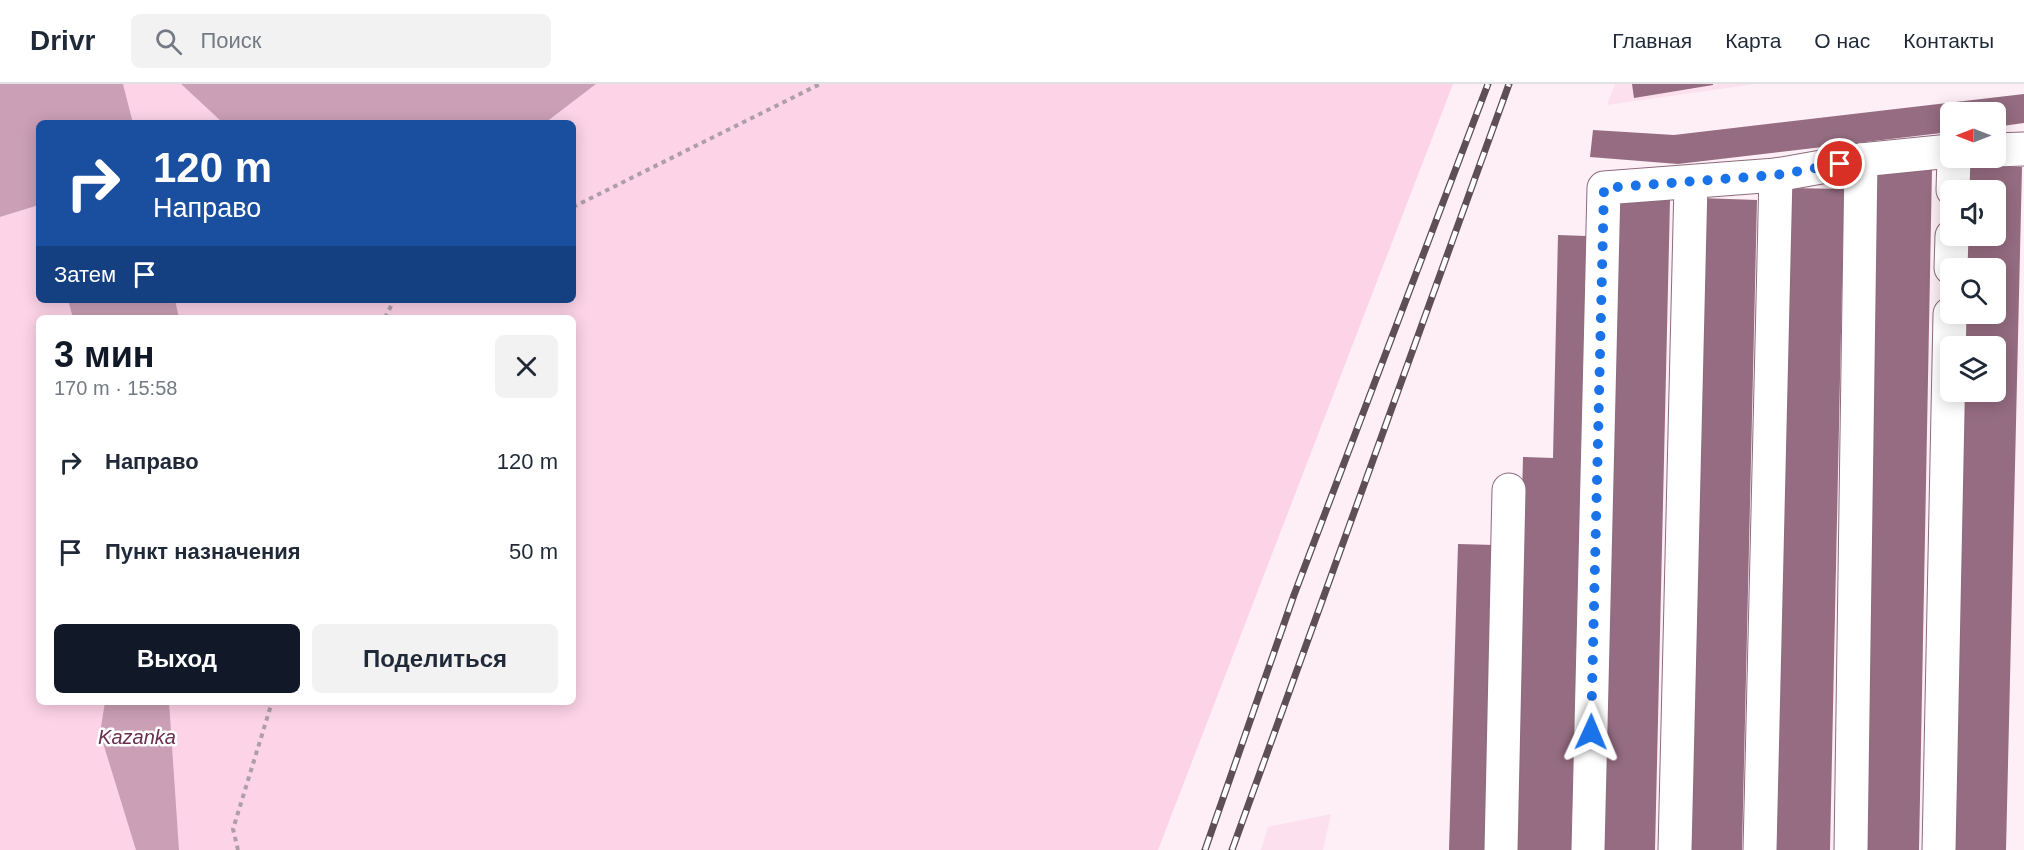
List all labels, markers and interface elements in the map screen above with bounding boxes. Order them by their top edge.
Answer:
search box [131,14,551,68]
text: Drivr [30,25,95,56]
icon: search [152,25,185,58]
text: Поиск [200,28,261,53]
text: Главная [1612,29,1692,52]
text: Карта [1725,29,1781,52]
text: О нас [1814,29,1870,52]
text: Контакты [1903,29,1994,52]
north arrow [1940,102,2006,168]
map controls [1940,102,2006,402]
pin [1814,138,1865,189]
icon: right [54,144,132,222]
text: 120 m [153,144,272,191]
icon: arrive [1823,147,1856,180]
button: sound [1940,180,2006,246]
text: Направо [153,193,261,223]
icon: arrive [128,258,161,291]
button: search [1940,258,2006,324]
text: Затем [54,262,116,287]
text: 3 мин [54,334,155,375]
button: close [495,335,558,398]
button: layers [1940,336,2006,402]
text: 170 m · 15:58 [54,377,177,399]
icon: right [54,446,87,479]
text: Направо [105,449,199,474]
text: 120 m [497,449,558,474]
icon: arrive [54,536,87,569]
text: Пункт назначения [105,539,301,564]
text: 50 m [509,539,558,564]
button: Выход [54,624,300,693]
button: Поделиться [312,624,558,693]
position arrow [1559,700,1623,764]
water label: Kazanka [98,726,176,748]

